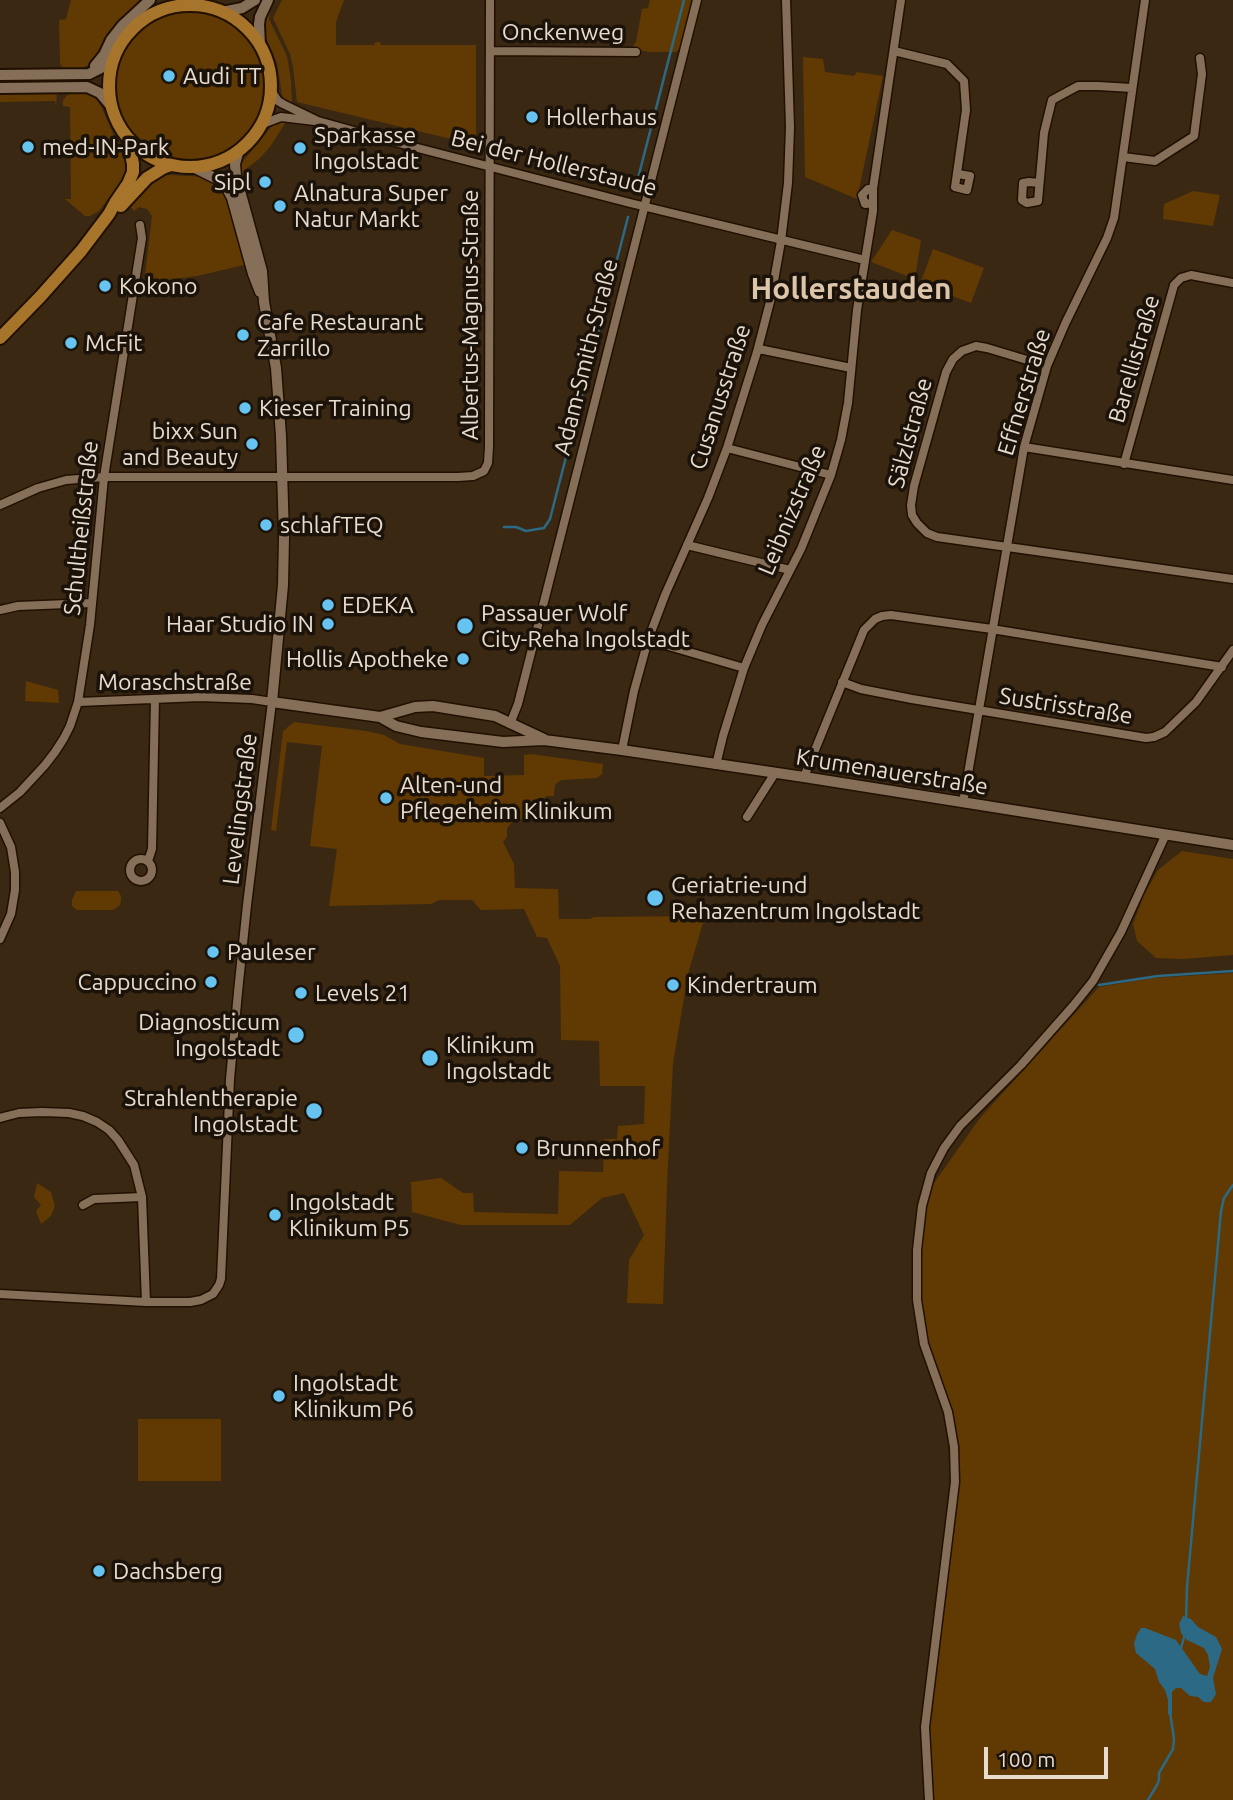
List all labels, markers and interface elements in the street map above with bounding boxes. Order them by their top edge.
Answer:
street label: Onckenweg [502,18,624,46]
place label: Audi TT [183,62,262,90]
marker: Audi TT [161,68,177,84]
place label: Hollerhaus [546,103,657,131]
marker: Hollerhaus [524,109,540,125]
place label: Sparkasse Ingolstadt [314,121,419,175]
street label: Bei der Hollerstaude [448,124,660,202]
place label: med-IN-Park [42,133,169,161]
marker: med-IN-Park [20,139,36,155]
marker: Sparkasse Ingolstadt [292,140,308,156]
place label: Sipl [214,168,251,196]
marker: Sipl [257,174,273,190]
place label: Alnatura Super Natur Markt [294,179,448,233]
street label: Albertus-Magnus-Straße [456,190,484,440]
marker: Alnatura Super Natur Markt [272,198,288,214]
street label: Adam-Smith-Straße [548,256,624,458]
district label: Hollerstauden [751,271,951,307]
place label: Kokono [119,272,197,300]
marker: Kokono [97,278,113,294]
street label: Barellistraße [1103,292,1165,426]
place label: Cafe Restaurant Zarrillo [257,308,423,362]
street label: Cusanusstraße [684,321,756,473]
street label: Effnerstraße [992,325,1056,459]
marker: Cafe Restaurant Zarrillo [235,327,251,343]
place label: McFit [85,329,142,357]
marker: McFit [63,335,79,351]
street label: Sälzlstraße [882,375,938,491]
place label: Kieser Training [259,394,412,422]
marker: Kieser Training [237,400,253,416]
place label: bixx Sun and Beauty [122,417,238,471]
marker: bixx Sun and Beauty [244,436,260,452]
street label: Schultheißstraße [58,439,104,617]
street label: Leibnizstraße [752,441,832,579]
place label: schlafTEQ [280,511,384,539]
marker: schlafTEQ [258,517,274,533]
place label: EDEKA [342,591,414,619]
marker: EDEKA [320,597,336,613]
place label: Passauer Wolf City-Reha Ingolstadt [481,599,690,653]
place label: Haar Studio IN [166,610,314,638]
marker: Haar Studio IN [320,616,336,632]
marker: Passauer Wolf City-Reha Ingolstadt [455,616,475,636]
place label: Hollis Apotheke [286,645,449,673]
marker: Hollis Apotheke [455,651,471,667]
street label: Moraschstraße [98,668,252,696]
street label: Sustrisstraße [997,682,1135,730]
street label: Levelingstraße [217,732,263,886]
street label: Krumenauerstraße [794,743,990,801]
place label: Alten-und Pflegeheim Klinikum [400,771,613,825]
marker: Alten-und Pflegeheim Klinikum [378,790,394,806]
place label: Geriatrie-und Rehazentrum Ingolstadt [671,871,920,925]
marker: Geriatrie-und Rehazentrum Ingolstadt [645,888,665,908]
place label: Pauleser [227,938,316,966]
marker: Pauleser [205,944,221,960]
place label: Cappuccino [78,968,197,996]
place label: Kindertraum [687,971,818,999]
marker: Cappuccino [203,974,219,990]
marker: Kindertraum [665,977,681,993]
place label: Levels 21 [315,979,410,1007]
marker: Levels 21 [293,985,309,1001]
place label: Diagnosticum Ingolstadt [138,1008,280,1062]
marker: Diagnosticum Ingolstadt [286,1025,306,1045]
place label: Klinikum Ingolstadt [446,1031,551,1085]
marker: Klinikum Ingolstadt [420,1048,440,1068]
place label: Strahlentherapie Ingolstadt [124,1084,298,1138]
marker: Strahlentherapie Ingolstadt [304,1101,324,1121]
place label: Brunnenhof [536,1134,660,1162]
marker: Brunnenhof [514,1140,530,1156]
place label: Ingolstadt Klinikum P5 [289,1188,410,1242]
marker: Ingolstadt Klinikum P5 [267,1207,283,1223]
place label: Ingolstadt Klinikum P6 [293,1369,414,1423]
marker: Ingolstadt Klinikum P6 [271,1388,287,1404]
place label: Dachsberg [113,1557,223,1585]
marker: Dachsberg [91,1563,107,1579]
scale bar [988,1734,1112,1778]
text: 100 m [997,1747,1055,1771]

